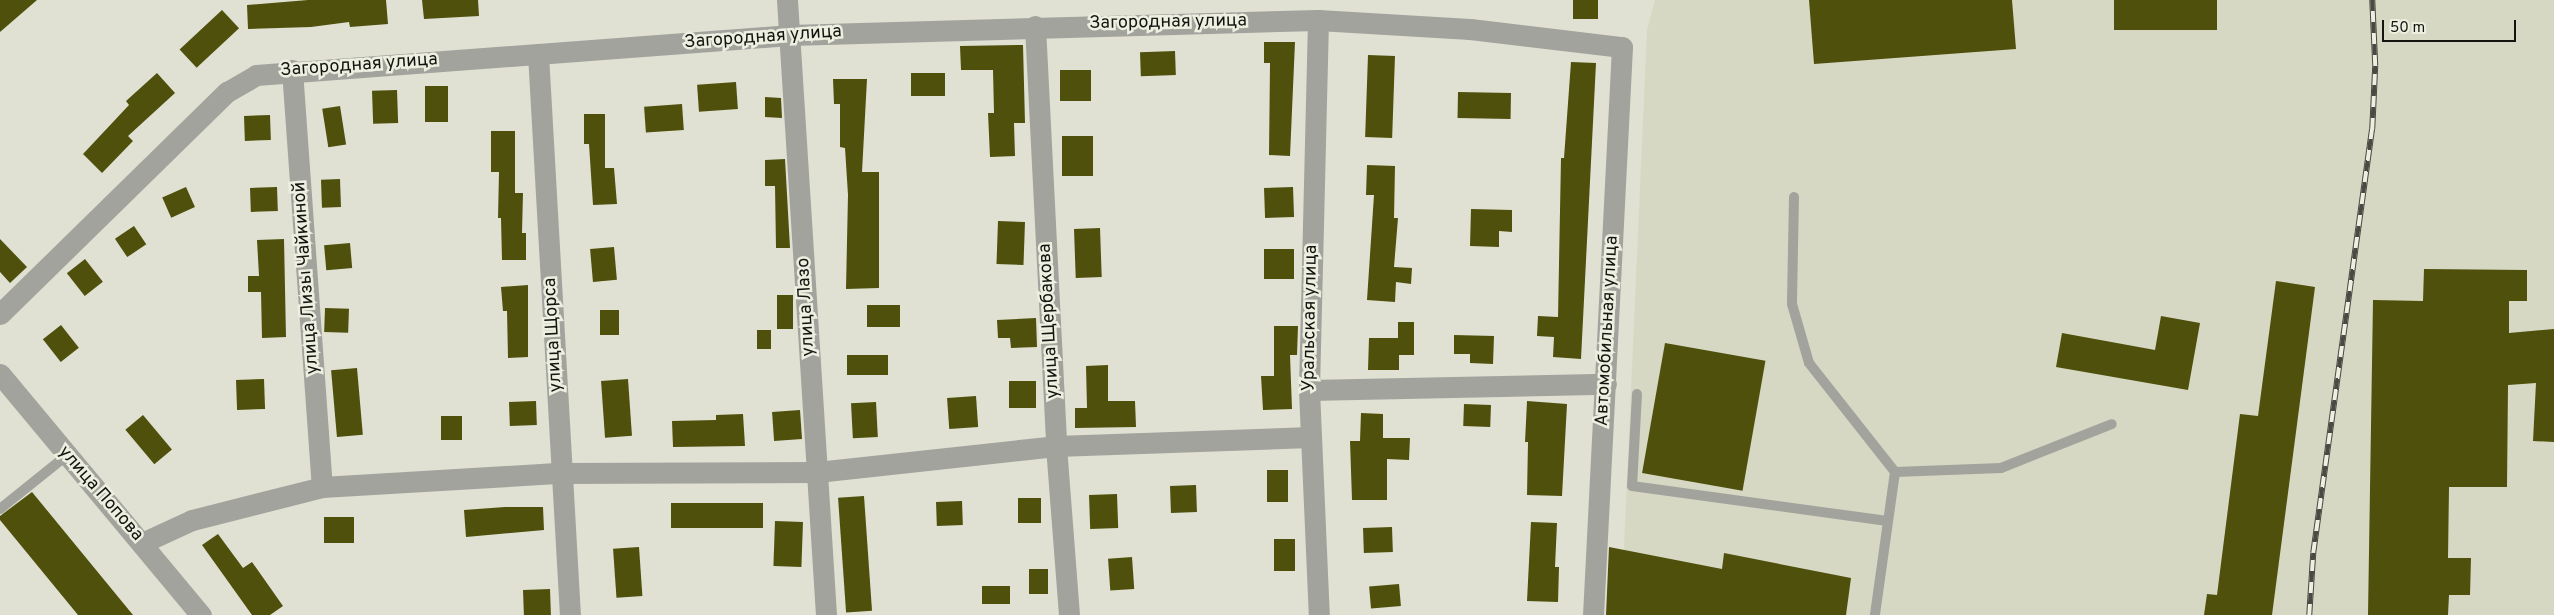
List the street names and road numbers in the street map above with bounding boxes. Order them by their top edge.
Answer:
street label: Загородная улица [1089,11,1247,35]
street label: Загородная улица [684,22,842,54]
street label: Загородная улица [280,50,438,82]
street label: улица Лизы Чайкиной [289,181,325,375]
street label: Автомобильная улица [1592,235,1624,427]
street label: улица Щербакова [1035,243,1065,399]
street label: Уральская улица [1299,244,1323,392]
street label: улица Лазо [794,257,820,357]
street label: улица Щорса [540,277,568,393]
street label: улица Попова [53,442,147,546]

